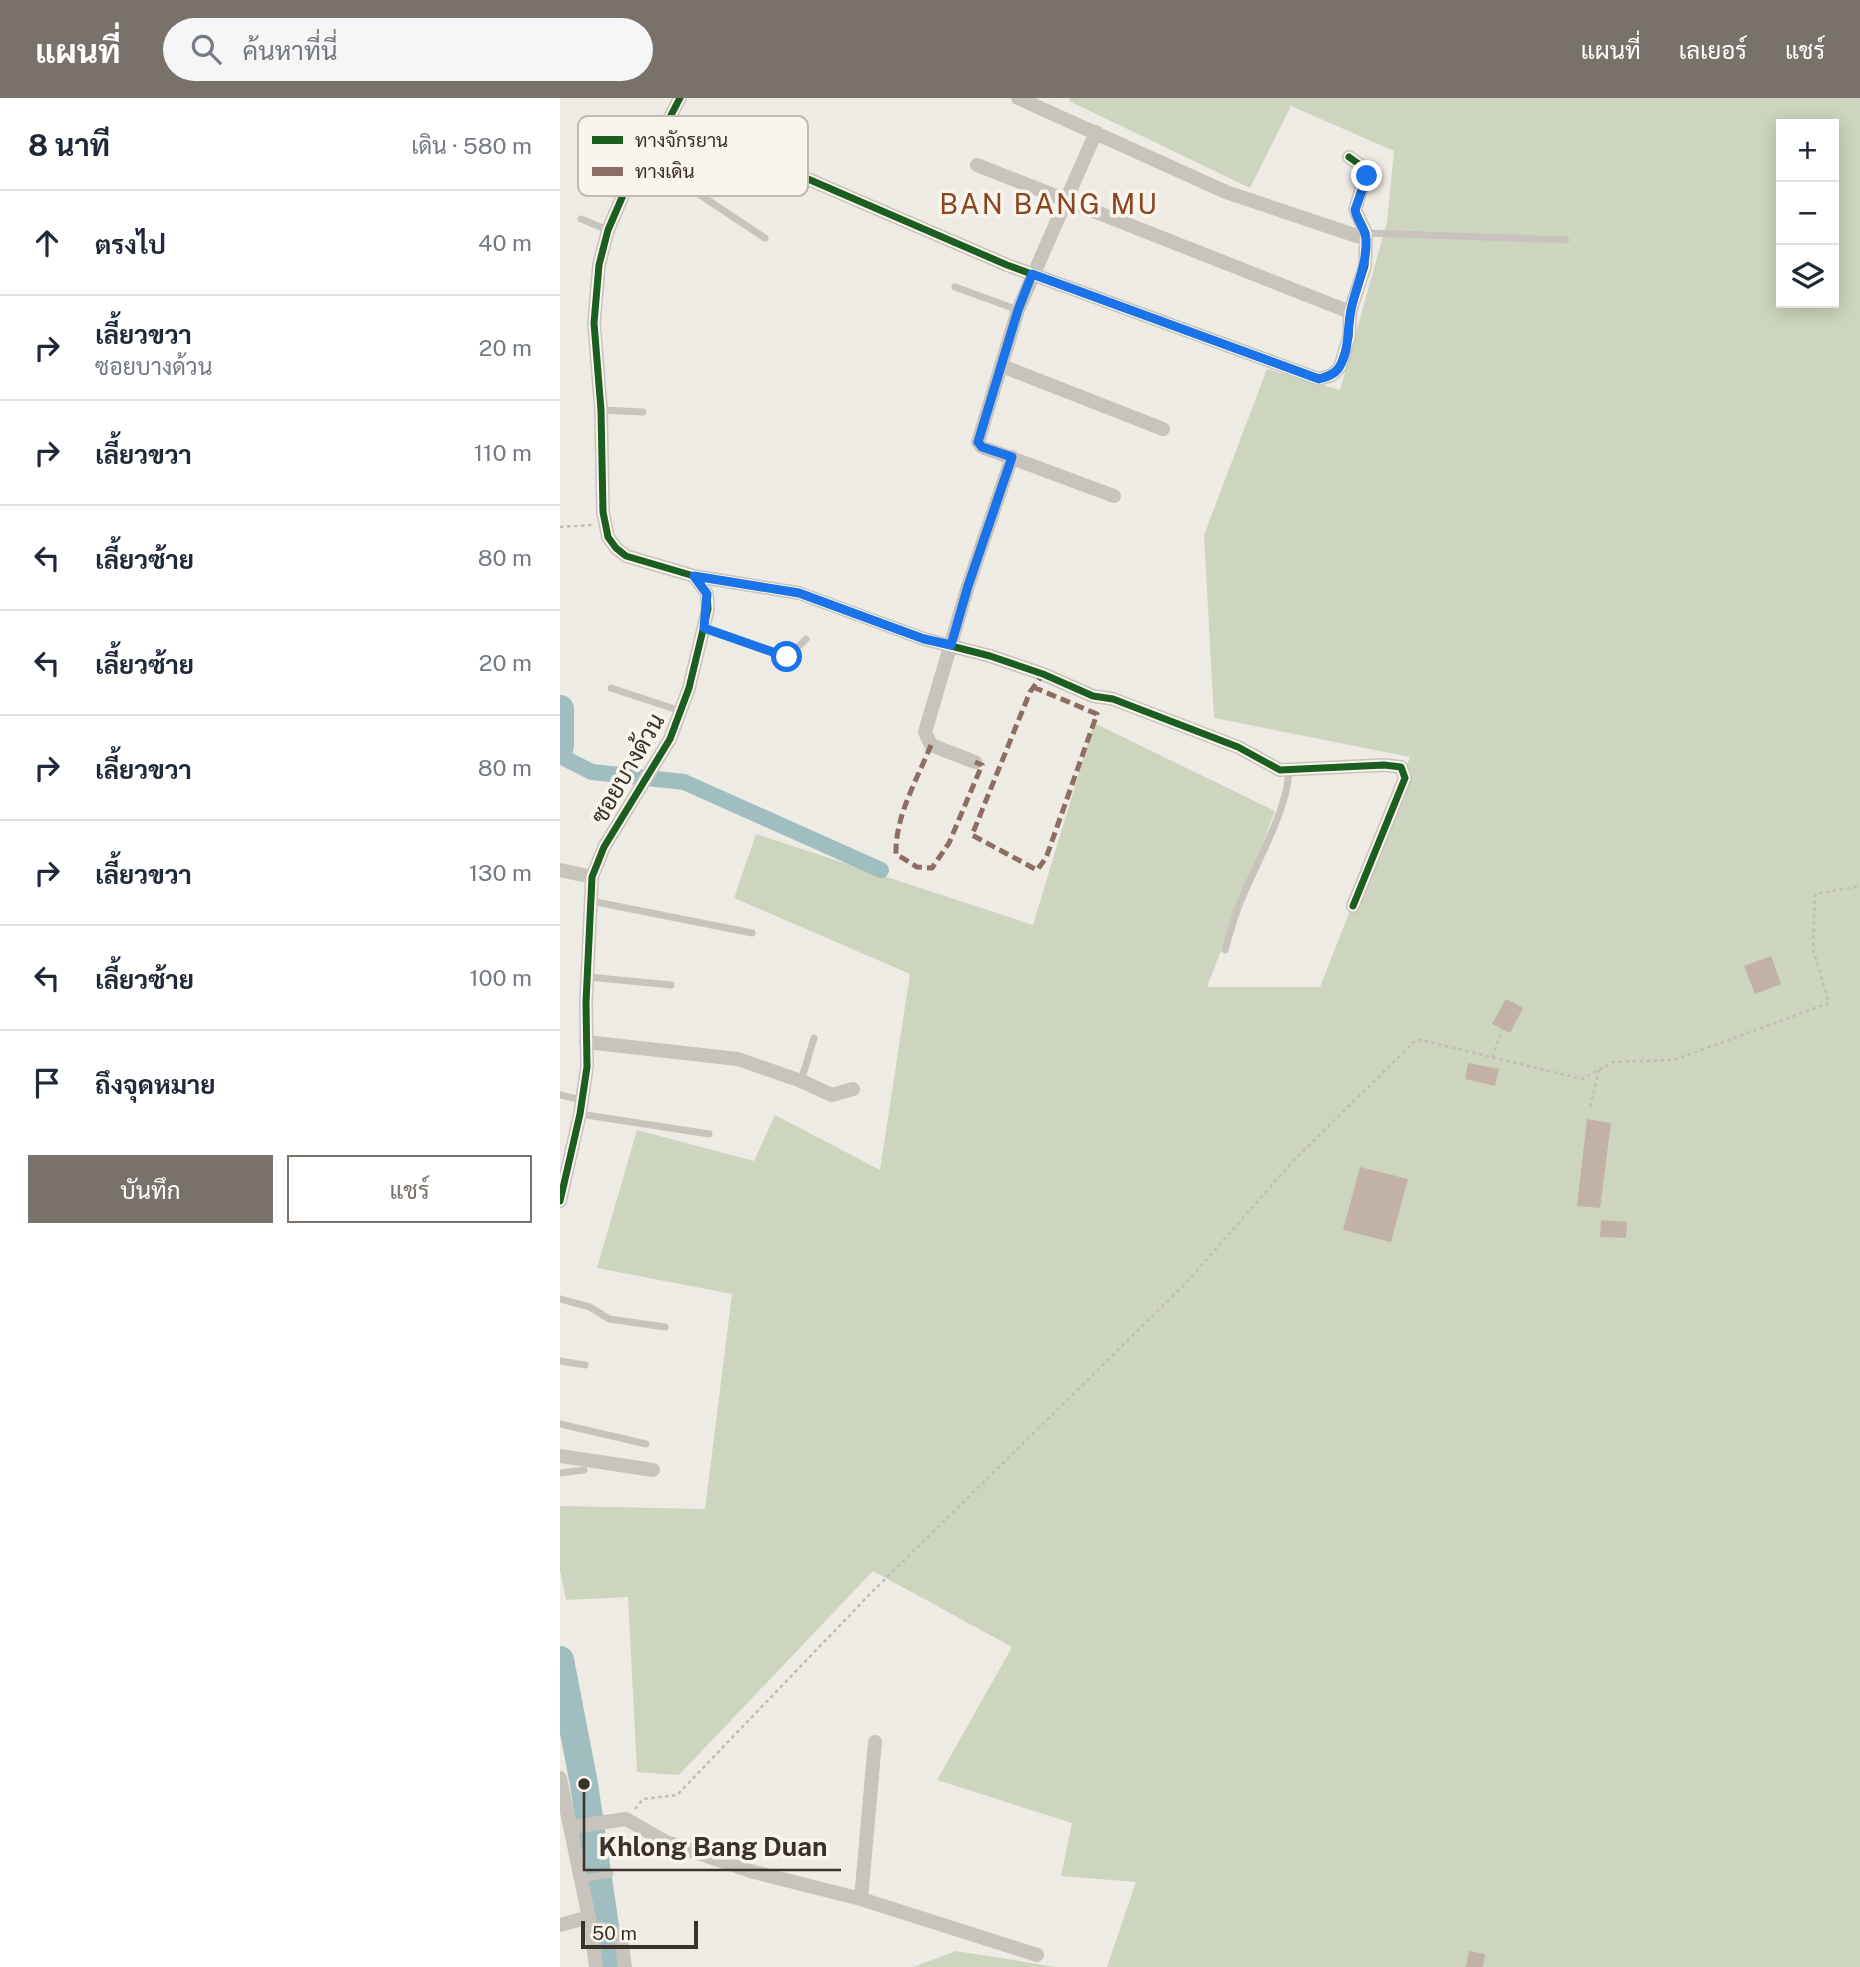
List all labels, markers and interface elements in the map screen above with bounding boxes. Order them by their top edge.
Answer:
search box [163,18,653,81]
icon: search [187,30,225,68]
text: แผนที่ [35,32,121,70]
text: ค้นหาที่นี่ [243,35,338,66]
text: แผนที่ [1581,36,1641,64]
text: เลเยอร์ [1679,36,1747,64]
text: แชร์ [1785,36,1825,64]
legend [578,116,808,196]
map controls [1776,119,1839,308]
button: + [1776,119,1839,182]
text: 8 นาที [28,127,110,163]
text: ทางจักรยาน [635,129,728,151]
text: เดิน · 580 m [411,132,532,159]
text: ทางเดิน [635,160,695,182]
route end [1351,160,1382,191]
button: − [1776,182,1839,245]
district label: BAN BANG MU [939,187,1159,220]
icon: ahead [28,224,66,262]
text: ตรงไป [95,229,166,260]
text: 40 m [478,229,532,256]
button: layers [1776,245,1839,308]
text: เลี้ยวขวา [95,319,192,350]
icon: right [28,329,66,367]
text: 20 m [479,334,532,361]
text: ซอยบางด้วน [95,353,212,380]
icon: right [28,434,66,472]
text: เลี้ยวขวา [95,439,192,470]
text: 110 m [474,439,532,466]
icon: left [28,539,66,577]
text: เลี้ยวซ้าย [95,544,194,575]
text: 80 m [478,544,532,571]
route start [771,641,802,672]
icon: left [28,644,66,682]
text: เลี้ยวซ้าย [95,649,194,680]
text: 20 m [479,649,532,676]
street label: ซอยบางด้วน [584,708,670,828]
icon: right [28,749,66,787]
text: เลี้ยวขวา [95,754,192,785]
text: 80 m [478,754,532,781]
icon: right [28,854,66,892]
text: เลี้ยวขวา [95,859,192,890]
text: 130 m [469,859,532,886]
icon: left [28,959,66,997]
text: เลี้ยวซ้าย [95,964,194,995]
text: 100 m [469,964,532,991]
icon: arrive [28,1064,66,1102]
text: ถึงจุดหมาย [95,1069,216,1100]
button: บันทึก [28,1155,273,1223]
button: แชร์ [287,1155,532,1223]
callout: Khlong Bang Duan [584,1823,841,1870]
text: Khlong Bang Duan [599,1831,827,1862]
scale bar [581,1918,698,1950]
text: 50 m [592,1922,637,1944]

